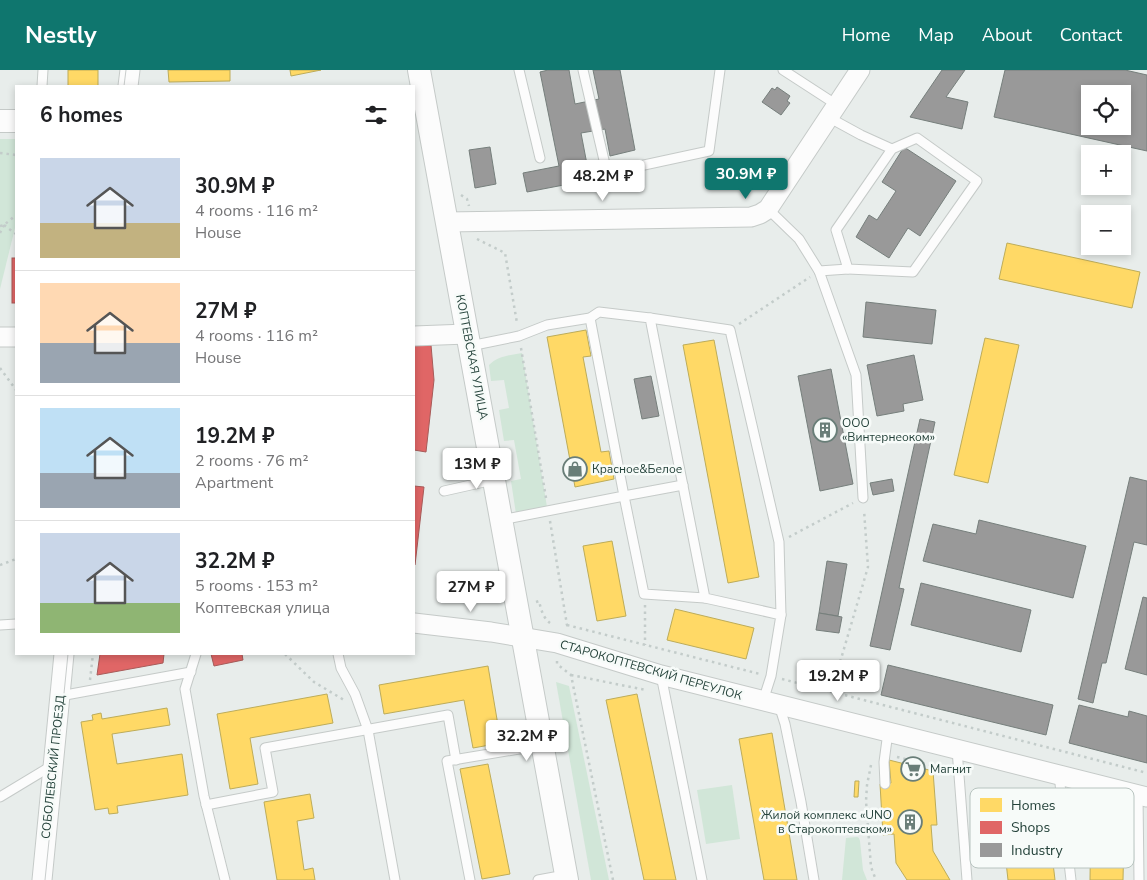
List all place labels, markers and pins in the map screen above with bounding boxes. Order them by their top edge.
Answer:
pin: 30.9M ₽ [700,158,792,200]
pin: 48.2M ₽ [557,160,649,202]
place label: ООО «Винтернеоком» [842,415,935,445]
building icon: ООО «Винтернеоком» [812,417,838,443]
pin: 13M ₽ [442,448,512,490]
shop icon: Красное&Белое [562,456,588,482]
place label: Красное&Белое [592,461,682,477]
pin: 27M ₽ [436,570,506,613]
pin: 19.2M ₽ [792,660,884,702]
pin: 32.2M ₽ [481,720,573,762]
supermarket icon: Магнит [900,756,926,782]
place label: Магнит [930,761,972,777]
place label: Жилой комплекс «UNO в Старокоптевском» [761,807,892,837]
building icon: Жилой комплекс «UNO в Старокоптевском» [897,809,923,835]

